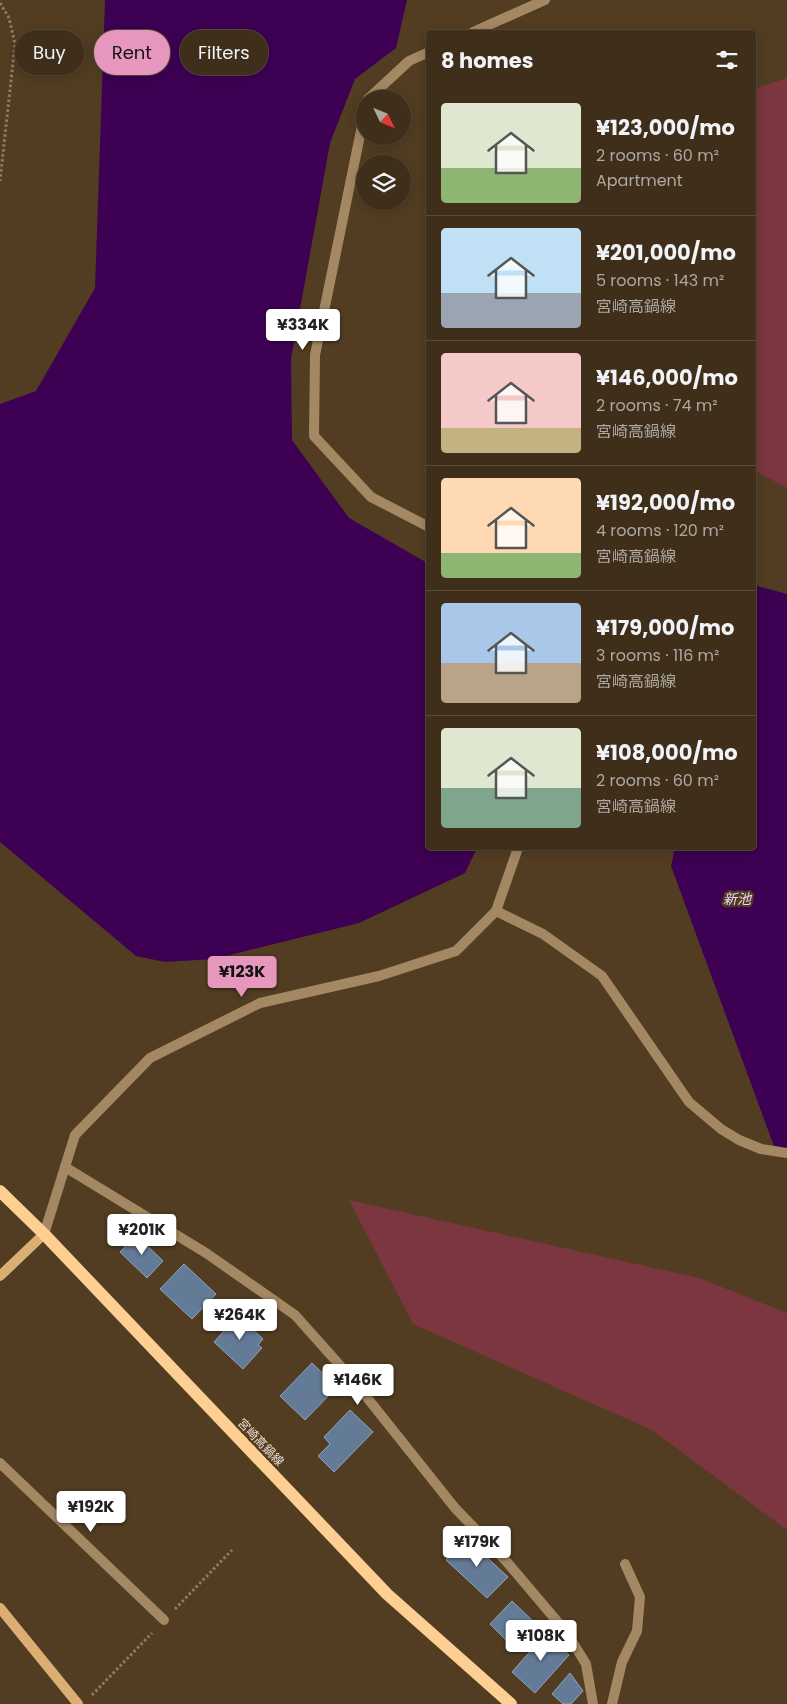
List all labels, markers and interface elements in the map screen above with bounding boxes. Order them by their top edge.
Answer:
chip: Buy [15,30,84,75]
chip: Rent [94,30,170,75]
chip: Filters [180,30,268,75]
text: 8 homes [441,46,533,75]
icon: filters [713,46,741,74]
north arrow [356,90,411,145]
map controls [356,90,411,210]
text: ¥123,000/mo [596,113,735,142]
icon: home [481,123,541,183]
text: 2 rooms · 60 m² [596,144,719,167]
button: layers [356,155,411,210]
text: Apartment [596,169,683,192]
text: ¥201,000/mo [596,238,736,267]
icon: home [481,248,541,308]
text: 5 rooms · 143 m² [596,269,724,292]
text: 宮崎高鍋線 [596,295,676,318]
pin: ¥334K [268,308,338,351]
text: ¥334K [277,313,329,336]
text: ¥146,000/mo [596,363,738,392]
icon: home [481,373,541,433]
text: 2 rooms · 74 m² [596,394,718,417]
text: 宮崎高鍋線 [596,420,676,443]
text: ¥192,000/mo [596,488,735,517]
icon: home [481,498,541,558]
text: 4 rooms · 120 m² [596,519,724,542]
text: 宮崎高鍋線 [596,545,676,568]
text: ¥179,000/mo [596,613,734,642]
icon: home [481,623,541,683]
text: 3 rooms · 116 m² [596,644,719,667]
text: 宮崎高鍋線 [596,670,676,693]
text: ¥108,000/mo [596,738,738,767]
icon: home [481,748,541,808]
text: 2 rooms · 60 m² [596,769,719,792]
text: 宮崎高鍋線 [596,795,676,818]
water label: 新池 [723,889,753,909]
pin: ¥123K [207,956,277,998]
text: ¥123K [219,960,265,983]
pin: ¥201K [107,1214,177,1256]
text: ¥201K [118,1218,166,1241]
pin: ¥264K [205,1298,275,1341]
text: ¥264K [214,1303,266,1326]
pin: ¥146K [323,1364,393,1406]
text: ¥146K [334,1368,382,1391]
street label: 宮崎高鍋線 [234,1415,288,1469]
pin: ¥192K [56,1490,126,1533]
text: ¥192K [68,1495,114,1518]
pin: ¥179K [442,1526,512,1568]
text: ¥179K [454,1530,500,1553]
pin: ¥108K [506,1620,576,1662]
text: ¥108K [517,1624,565,1647]

